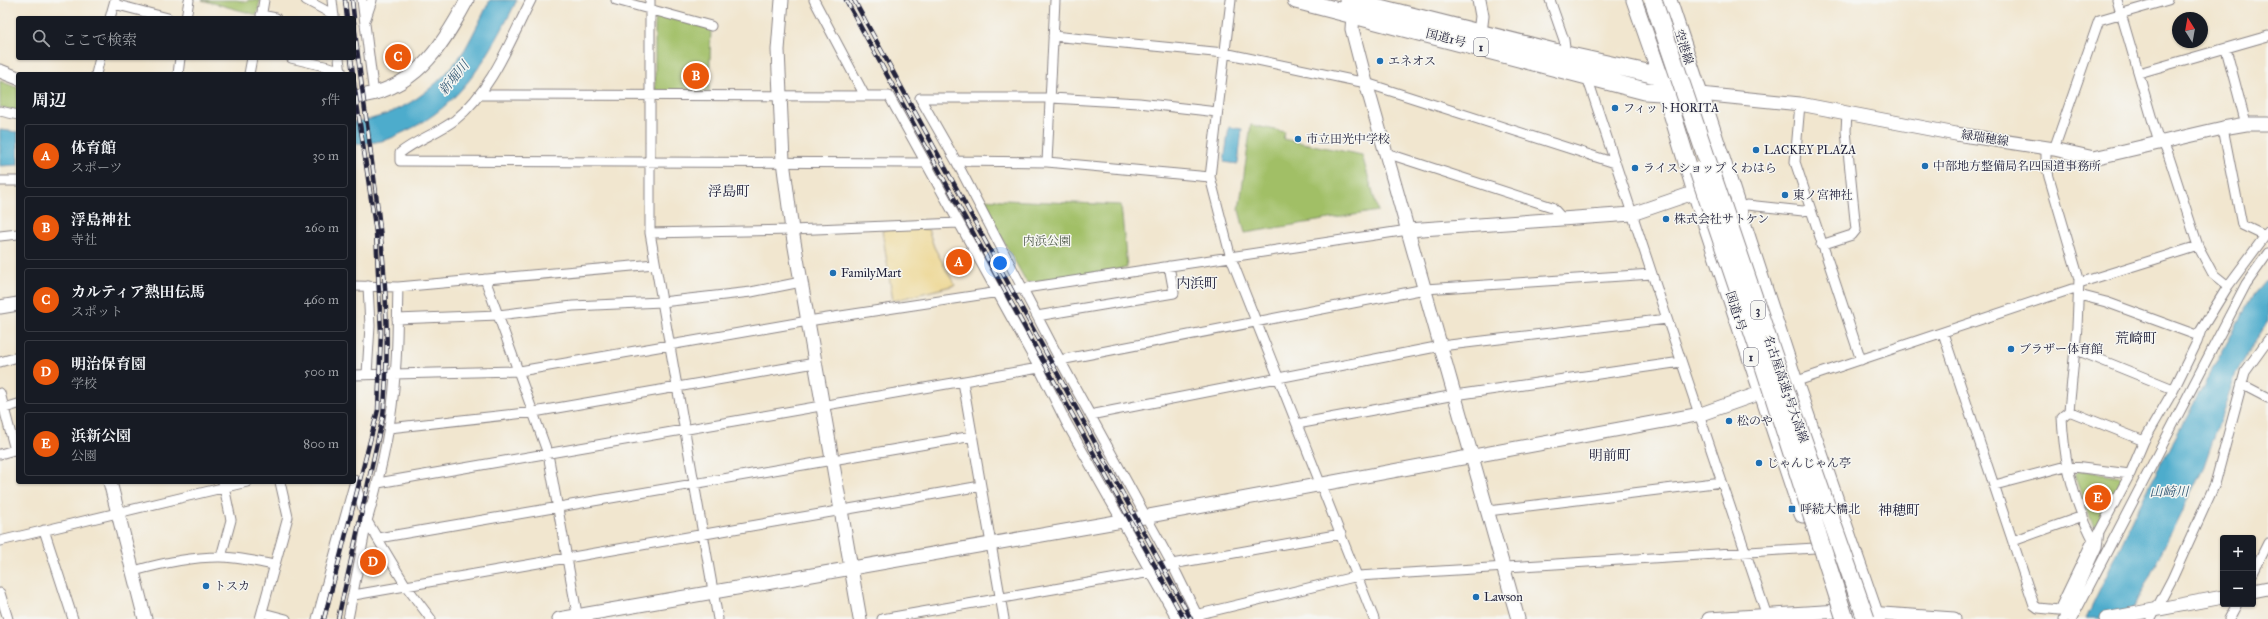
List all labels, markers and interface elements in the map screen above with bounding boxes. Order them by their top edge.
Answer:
north arrow [2172,12,2208,48]
search box [16,16,356,60]
street label: 国道1号 [1425,26,1467,50]
icon: search [30,27,52,49]
street label: 空港線 [1672,28,1696,66]
text: ここで検索 [62,31,137,49]
road number: 1 [1474,38,1488,56]
pin: C [385,42,411,72]
place label: エネオス [1388,54,1436,68]
water label: 新堀川 [436,56,474,98]
marker: エネオス [1375,56,1385,66]
pin: B [683,61,709,91]
text: 周辺 [32,90,66,111]
text: 5件 [321,92,340,108]
place label: フィットHORITA [1623,101,1719,115]
marker: フィットHORITA [1610,103,1620,113]
street label: 緑瑞穂線 [1960,127,2010,149]
place label: 市立田光中学校 [1306,132,1390,146]
marker: 市立田光中学校 [1293,134,1303,144]
text: 体育館 [71,139,116,157]
place label: LACKEY PLAZA [1764,143,1856,157]
marker: LACKEY PLAZA [1751,145,1761,155]
text: A [42,148,50,164]
text: 30 m [313,148,339,164]
place label: 中部地方整備局名四国道事務所 [1933,159,2101,173]
text: スポーツ [71,160,122,176]
place label: ライスショップ くわはら [1643,161,1777,175]
marker: 中部地方整備局名四国道事務所 [1920,161,1930,171]
marker: ライスショップ くわはら [1630,163,1640,173]
district label: 浮島町 [708,183,750,200]
place label: 東ノ宮神社 [1793,188,1853,202]
marker: 東ノ宮神社 [1780,190,1790,200]
text: 浮島神社 [71,211,131,229]
place label: 株式会社サトケン [1674,212,1769,226]
marker: 株式会社サトケン [1661,214,1671,224]
text: B [42,220,50,236]
text: 260 m [305,220,339,236]
text: 寺社 [71,232,97,248]
park label: 内浜公園 [1023,234,1071,248]
pin: A [946,247,972,277]
your location [990,253,1010,273]
place label: FamilyMart [841,266,902,280]
marker: FamilyMart [828,268,838,278]
district label: 内浜町 [1176,275,1218,292]
text: カルティア熱田伝馬 [71,283,205,301]
street label: 国道1号 [1723,289,1749,333]
text: C [42,292,50,308]
text: 460 m [304,292,339,308]
road number: 3 [1751,301,1765,319]
text: スポット [71,304,123,320]
district label: 荒崎町 [2115,330,2157,347]
street label: 名古屋高速3号大高線 [1761,333,1811,445]
place label: ブラザー体育館 [2019,342,2103,356]
marker: ブラザー体育館 [2006,344,2016,354]
road number: 1 [1744,348,1758,366]
text: 明治保育園 [71,355,146,373]
text: D [41,364,51,380]
text: 500 m [304,364,339,380]
text: 学校 [71,376,97,392]
place label: 松のや [1737,414,1773,428]
marker: 松のや [1724,416,1734,426]
text: 浜新公園 [71,427,131,445]
text: E [41,436,51,452]
text: 800 m [303,436,339,452]
district label: 明前町 [1589,447,1631,464]
text: 公園 [71,448,97,464]
place label: じゃんじゃん亭 [1767,456,1851,470]
marker: じゃんじゃん亭 [1754,458,1764,468]
pin: E [2085,483,2111,513]
water label: 山崎川 [2149,484,2190,500]
place label: 呼続大橋北 [1800,502,1860,516]
district label: 神穂町 [1878,502,1920,519]
marker: 呼続大橋北 [1787,504,1797,514]
map controls [2220,535,2256,607]
button: + [2220,535,2256,571]
pin: D [360,547,386,577]
button: − [2220,571,2256,607]
place label: トスカ [214,579,250,593]
marker: トスカ [201,581,211,591]
place label: Lawson [1484,590,1523,604]
marker: Lawson [1471,592,1481,602]

